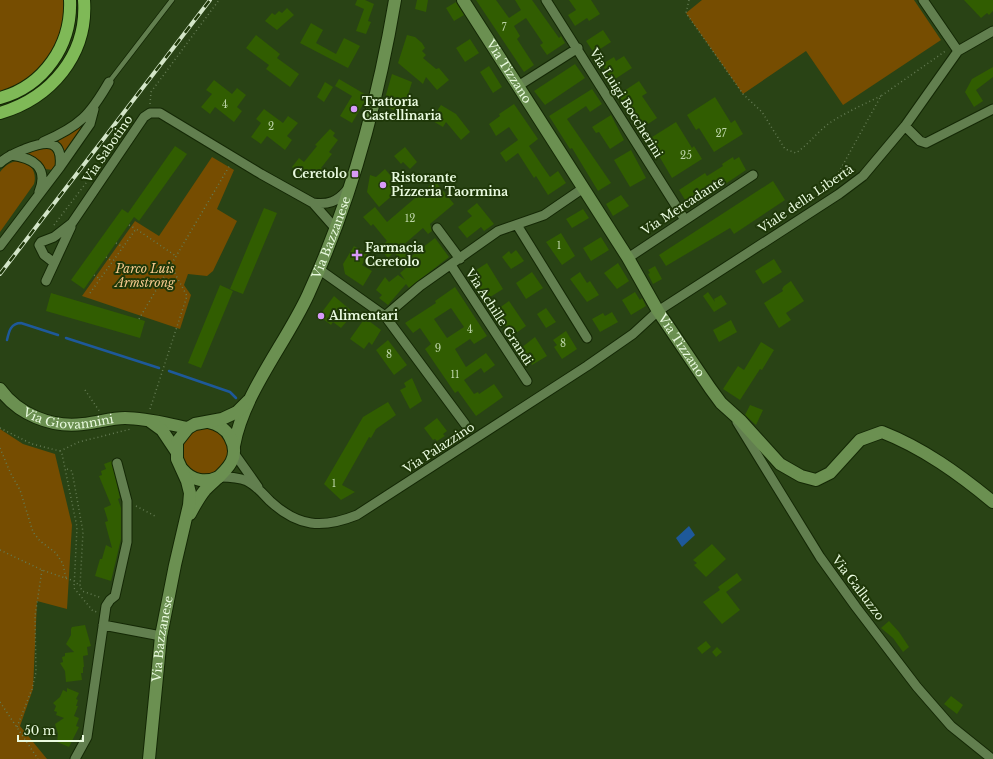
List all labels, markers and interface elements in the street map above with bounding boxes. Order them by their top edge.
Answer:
house number: 7 [501,21,507,34]
street label: Via Tizzano [483,36,535,106]
street label: Via Luigi Boccherini [586,44,666,160]
place label: Trattoria Castellinaria [362,94,442,123]
house number: 4 [222,98,228,111]
marker: Trattoria Castellinaria [349,104,359,114]
street label: Via Sabotino [79,112,136,186]
house number: 2 [268,120,274,133]
house number: 27 [715,127,728,140]
house number: 25 [680,149,692,162]
street label: Viale della Libertà [754,161,856,237]
place label: Ceretolo [292,166,347,181]
marker: Ceretolo [350,169,360,179]
place label: Ristorante Pizzeria Taormina [391,170,508,199]
street label: Via Mercadante [638,173,727,239]
marker: Ristorante Pizzeria Taormina [378,180,388,190]
street label: Via Bazzanese [308,194,353,282]
house number: 12 [405,212,415,225]
house number: 1 [557,239,561,252]
place label: Farmacia Ceretolo [365,240,424,269]
marker: Farmacia Ceretolo [352,250,362,260]
park label: Parco Luis Armstrong [113,261,176,290]
street label: Via Achille Grandi [462,265,536,368]
place label: Alimentari [328,308,399,323]
street label: Via Tizzano [655,310,708,380]
marker: Alimentari [316,311,326,321]
house number: 4 [467,323,473,336]
house number: 8 [560,337,566,350]
house number: 9 [435,342,441,355]
house number: 8 [386,348,392,361]
house number: 11 [451,368,459,381]
street label: Via Giovannini [20,404,115,432]
street label: Via Palazzino [399,419,477,477]
house number: 1 [332,477,336,490]
street label: Via Galluzzo [828,551,888,623]
street label: Via Bazzanese [148,594,176,683]
scale bar [18,717,83,743]
text: 50 m [24,723,56,738]

